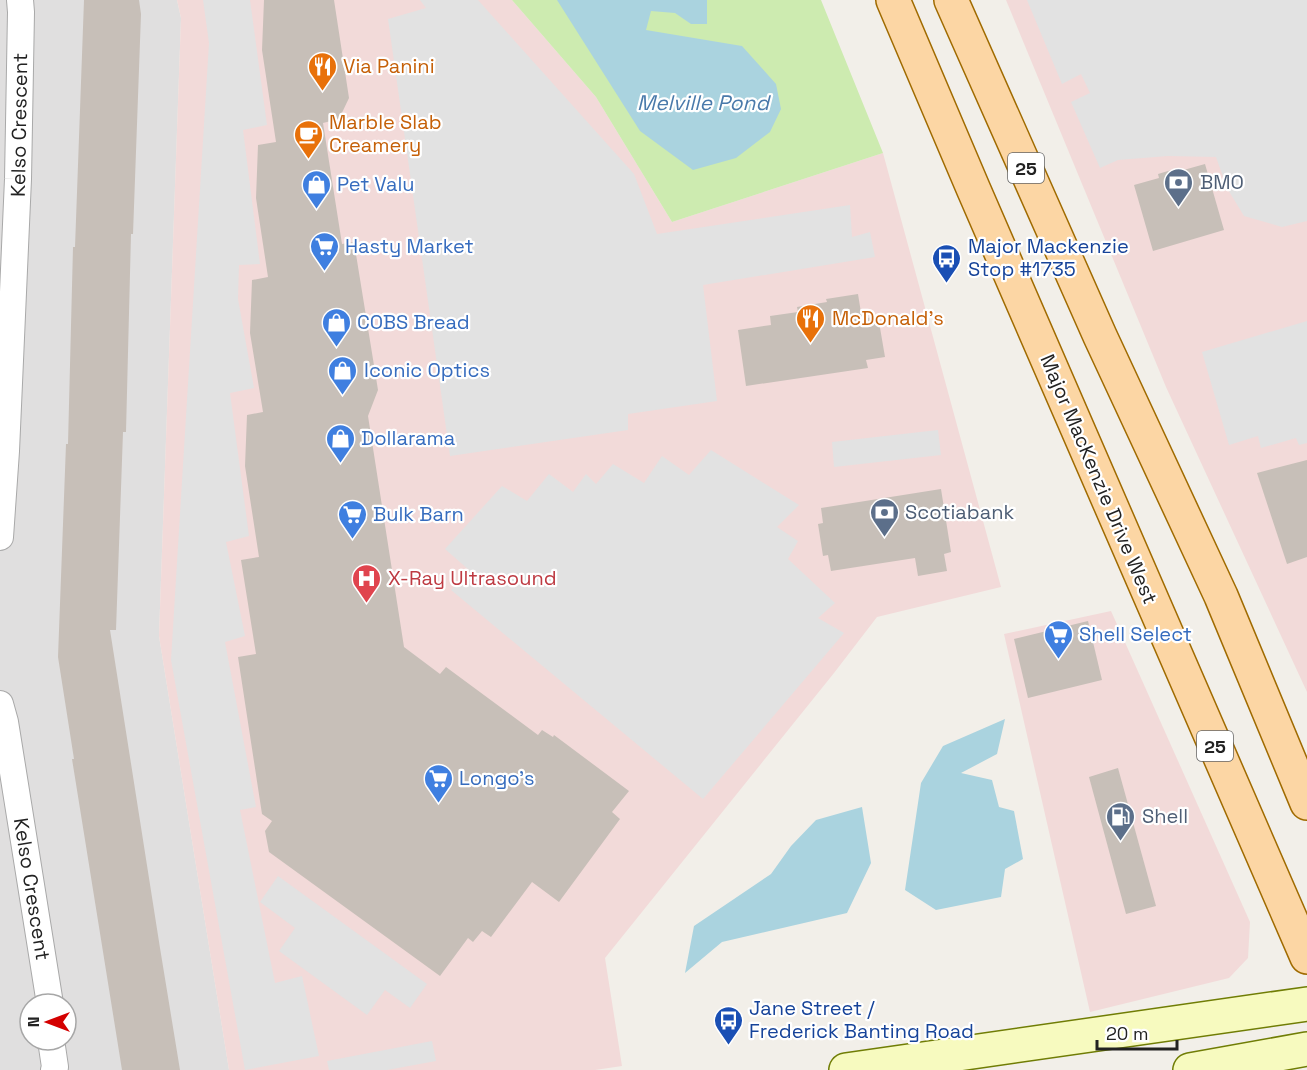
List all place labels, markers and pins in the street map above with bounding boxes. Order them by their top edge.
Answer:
restaurant icon: Via Panini [306,50,338,92]
place label: Via Panini [343,53,435,79]
place label: Marble Slab Creamery [329,109,442,158]
cafe icon: Marble Slab Creamery [292,118,324,160]
bank icon: BMO [1163,166,1195,208]
shop icon: Pet Valu [300,168,332,210]
place label: BMO [1200,169,1244,195]
place label: Pet Valu [337,171,415,197]
supermarket icon: Hasty Market [308,230,340,272]
place label: Hasty Market [345,233,474,259]
place label: Major Mackenzie Stop #1735 [968,233,1129,282]
bus stop icon: Major Mackenzie Stop #1735 [931,242,963,284]
restaurant icon: McDonald's [795,302,827,344]
place label: McDonald's [832,305,944,331]
shop icon: COBS Bread [320,306,352,348]
place label: COBS Bread [357,309,470,335]
shop icon: Iconic Optics [327,354,359,396]
place label: Iconic Optics [364,357,490,383]
shop icon: Dollarama [324,422,356,464]
place label: Dollarama [361,425,455,451]
bank icon: Scotiabank [868,496,900,538]
supermarket icon: Bulk Barn [336,498,368,540]
place label: Scotiabank [905,499,1014,525]
place label: Bulk Barn [373,501,464,527]
hospital icon: X-Ray Ultrasound [351,562,383,604]
place label: X-Ray Ultrasound [388,565,557,591]
supermarket icon: Shell Select [1042,618,1074,660]
place label: Shell Select [1079,621,1192,647]
supermarket icon: Longo's [422,762,454,804]
place label: Longo's [459,765,535,791]
fuel station icon: Shell [1105,800,1137,842]
place label: Shell [1142,803,1188,829]
place label: Jane Street / Frederick Banting Road [749,995,974,1044]
bus stop icon: Jane Street / Frederick Banting Road [712,1004,744,1046]

